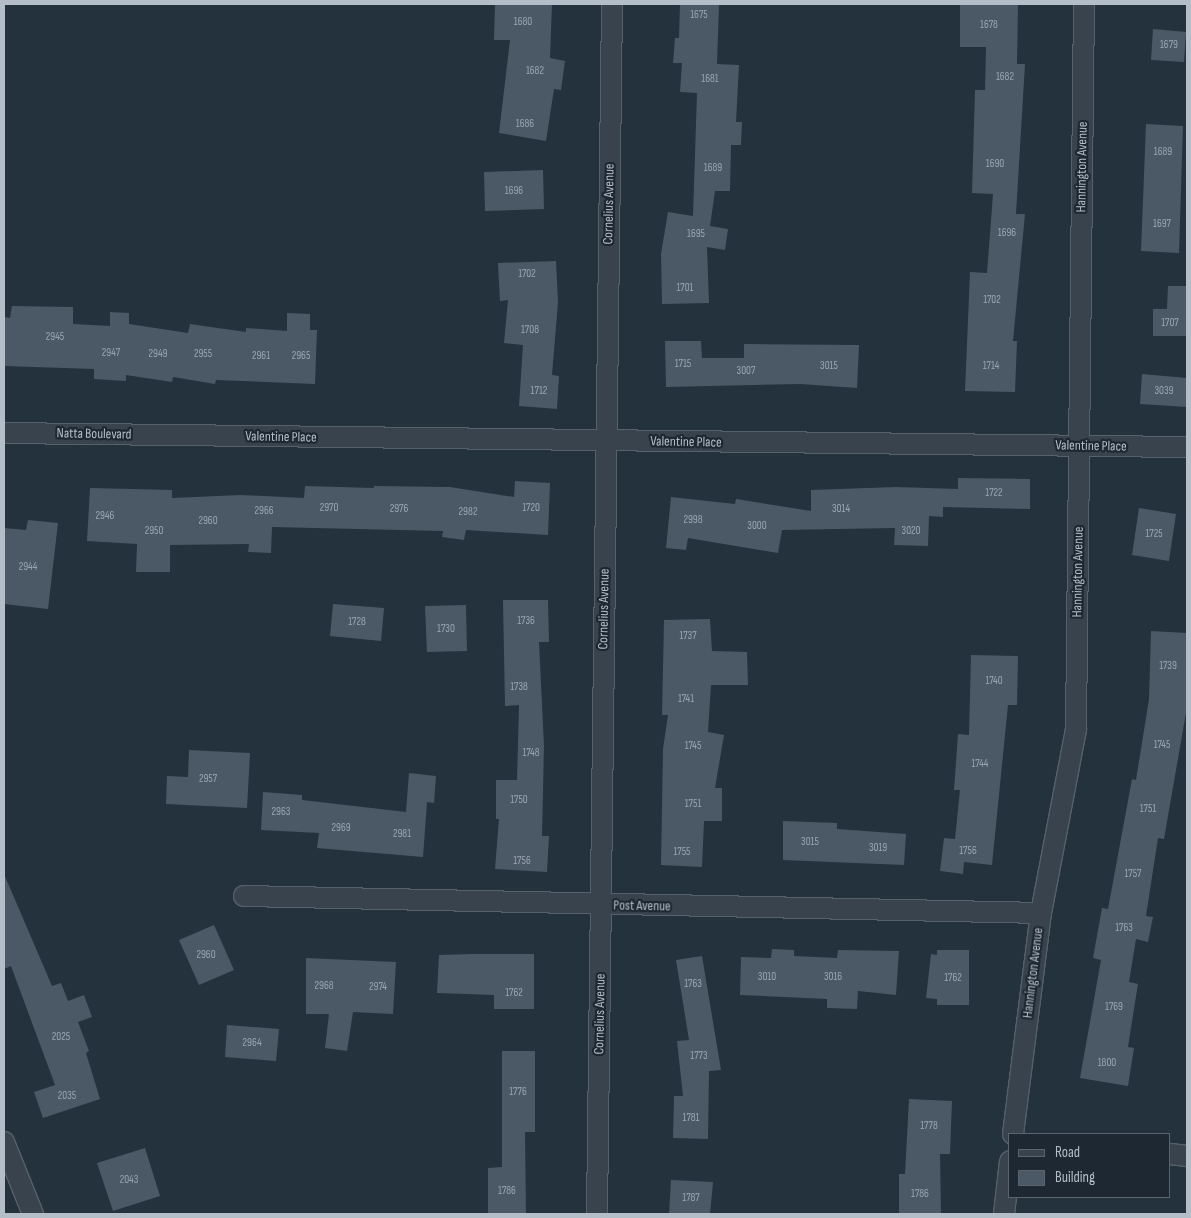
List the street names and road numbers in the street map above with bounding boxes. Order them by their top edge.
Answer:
street label: Hannington Avenue [1073,121,1091,213]
street label: Cornelius Avenue [600,163,618,245]
street label: Natta Boulevard [56,425,132,443]
street label: Valentine Place [245,428,317,446]
street label: Valentine Place [650,433,722,451]
street label: Valentine Place [1055,437,1127,455]
street label: Hannington Avenue [1069,526,1087,618]
street label: Cornelius Avenue [595,568,613,650]
street label: Post Avenue [613,897,671,915]
street label: Hannington Avenue [1019,927,1047,1019]
street label: Cornelius Avenue [591,973,609,1055]

